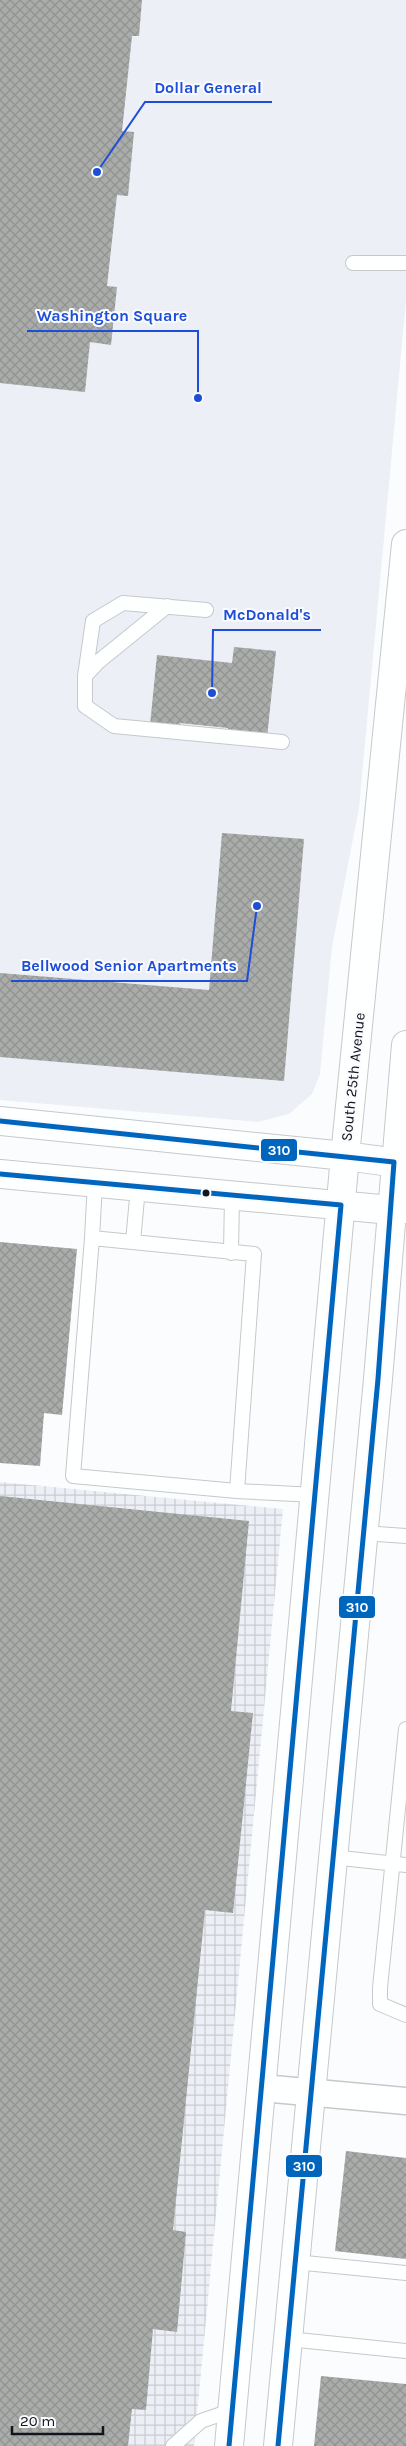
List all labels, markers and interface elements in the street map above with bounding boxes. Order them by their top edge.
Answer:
callout: Dollar General [145,71,272,102]
text: Dollar General [154,78,262,97]
callout: Washington Square [27,300,198,331]
text: Washington Square [37,306,187,325]
callout: McDonald's [213,599,321,630]
text: McDonald's [223,605,311,624]
callout: Bellwood Senior Apartments [11,950,247,981]
text: Bellwood Senior Apartments [21,956,237,975]
street label: South 25th Avenue [337,1012,369,1142]
line badge: 310 [260,1138,298,1162]
text: 310 [268,1142,290,1159]
unlabelled marker [201,1188,211,1198]
line badge: 310 [338,1595,376,1619]
text: 310 [346,1599,368,1616]
line badge: 310 [285,2154,323,2178]
text: 310 [293,2158,315,2175]
scale bar [12,2404,104,2436]
text: 20 m [20,2412,55,2430]

